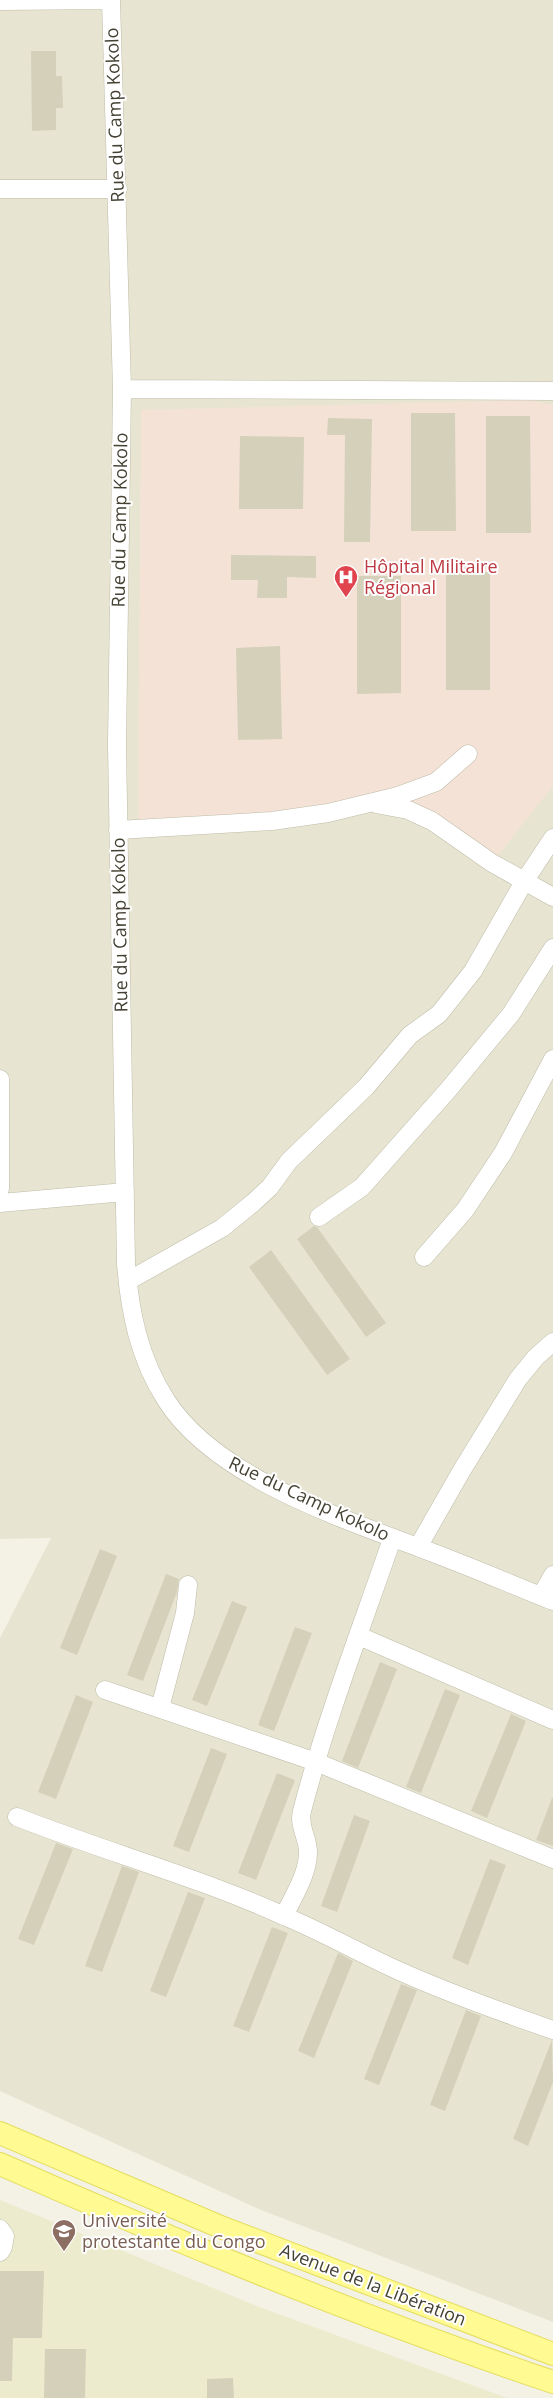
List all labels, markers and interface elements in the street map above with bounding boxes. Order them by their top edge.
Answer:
street label: Rue du Camp Kokolo [99,27,129,203]
street label: Rue du Camp Kokolo [105,432,133,608]
place label: Hôpital Militaire Régional [364,554,498,599]
hospital icon: Hôpital Militaire Régional [333,564,359,598]
street label: Rue du Camp Kokolo [105,837,133,1013]
street label: Rue du Camp Kokolo [225,1450,394,1546]
place label: Université protestante du Congo [82,2208,266,2253]
school or university icon: Université protestante du Congo [51,2218,77,2252]
street label: Avenue de la Libération [277,2237,470,2331]

